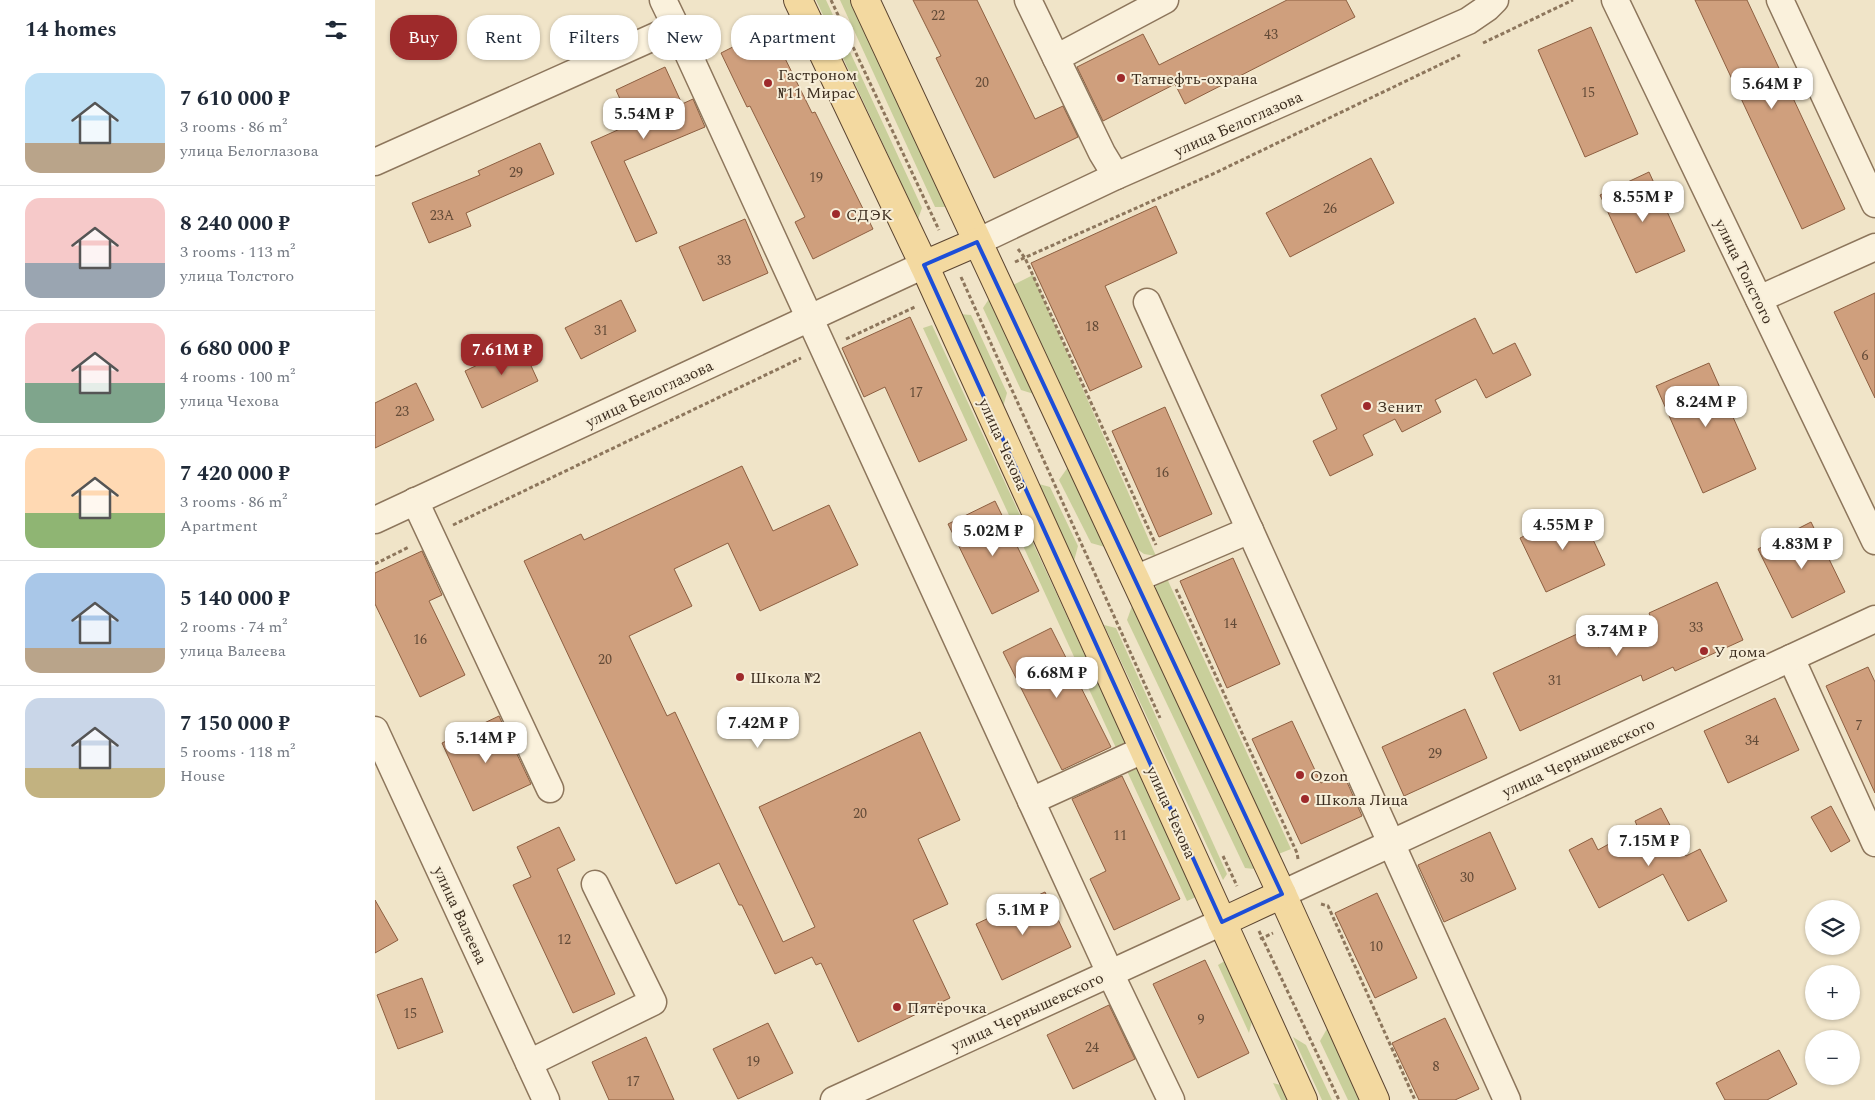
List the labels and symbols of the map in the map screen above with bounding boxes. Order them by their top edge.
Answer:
house number: 22 [931,5,945,26]
house number: 43 [1264,24,1278,45]
place label: Гастроном №11 Мирас [778,63,857,105]
place label: Татнефть-охрана [1131,67,1258,91]
pin: 5.64M ₽ [1726,68,1818,110]
house number: 20 [975,72,989,93]
marker: Татнефть-охрана [1115,72,1127,84]
marker: Гастроном №11 Мирас [762,77,774,89]
house number: 15 [1581,82,1595,103]
street label: улица Белоглазова [1169,85,1307,163]
pin: 5.54M ₽ [598,98,690,140]
house number: 29 [509,162,523,183]
house number: 19 [809,167,823,188]
pin: 8.55M ₽ [1597,180,1689,223]
house number: 26 [1323,198,1337,219]
place label: СДЭК [846,203,893,227]
house number: 23А [430,205,455,226]
marker: СДЭК [830,208,842,220]
street label: улица Толстого [1708,214,1780,328]
house number: 33 [717,250,731,271]
house number: 18 [1085,316,1099,337]
house number: 31 [594,320,608,341]
pin: 7.61M ₽ [456,334,548,376]
house number: 6 [1862,345,1869,366]
street label: улица Белоглазова [581,354,717,434]
house number: 17 [909,382,923,403]
pin: 8.24M ₽ [1660,386,1752,428]
street label: улица Чехова [972,393,1034,495]
place label: Зенит [1377,395,1422,419]
marker: Зенит [1361,400,1373,412]
house number: 23 [395,401,409,422]
house number: 16 [1155,462,1169,483]
pin: 4.55M ₽ [1517,508,1609,551]
pin: 5.02M ₽ [947,514,1039,557]
pin: 4.83M ₽ [1756,528,1848,570]
house number: 14 [1223,613,1237,634]
pin: 3.74M ₽ [1571,614,1663,657]
house number: 33 [1689,617,1703,638]
house number: 16 [413,629,427,650]
place label: У дома [1714,640,1766,664]
marker: У дома [1698,645,1710,657]
house number: 20 [598,649,612,670]
pin: 6.68M ₽ [1011,656,1103,699]
place label: Школа №2 [750,666,821,690]
house number: 31 [1548,670,1562,691]
marker: Школа №2 [734,671,746,683]
pin: 7.42M ₽ [712,706,804,749]
street label: улица Чернышевского [1497,712,1659,804]
house number: 7 [1856,715,1863,736]
pin: 5.14M ₽ [440,722,532,764]
house number: 34 [1745,730,1759,751]
house number: 29 [1428,743,1442,764]
street label: улица Чехова [1140,761,1202,863]
place label: Ozon [1310,764,1348,788]
marker: Ozon [1294,769,1306,781]
place label: Школа Лица [1315,788,1408,812]
marker: Школа Лица [1299,793,1311,805]
house number: 20 [853,803,867,824]
pin: 7.15M ₽ [1603,824,1695,867]
house number: 11 [1113,825,1127,846]
street label: улица Валеева [426,861,493,969]
house number: 30 [1460,867,1474,888]
pin: 5.1M ₽ [982,894,1064,936]
house number: 12 [557,929,571,950]
house number: 10 [1369,936,1383,957]
street label: улица Чернышевского [946,966,1108,1058]
place label: Пятёрочка [907,996,987,1020]
marker: Пятёрочка [891,1001,903,1013]
house number: 15 [403,1003,417,1024]
house number: 9 [1198,1009,1205,1030]
house number: 24 [1085,1037,1099,1058]
house number: 19 [746,1051,760,1072]
house number: 8 [1433,1056,1440,1077]
house number: 17 [626,1071,640,1092]

